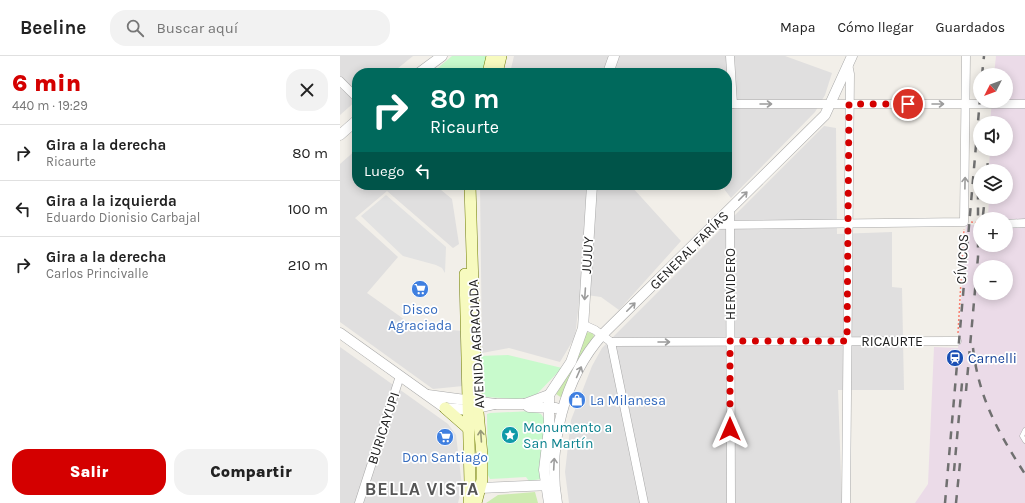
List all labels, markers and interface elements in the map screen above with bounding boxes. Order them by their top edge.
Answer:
search box [110,10,390,46]
text: Beeline [20,17,86,39]
icon: search [124,17,146,39]
text: Buscar aquí [156,19,238,37]
text: Mapa [780,19,815,36]
text: Cómo llegar [837,19,913,36]
text: Guardados [935,19,1005,36]
north arrow [973,68,1013,108]
map controls [973,68,1013,300]
text: 6 min [12,69,81,97]
button: close [286,69,328,111]
text: 80 m [430,82,499,115]
icon: right [364,84,416,136]
pin [891,87,925,121]
icon: arrive [897,93,919,115]
text: 440 m · 19:29 [12,98,88,113]
one-way arrow [759,100,772,108]
one-way arrow [931,100,944,108]
text: Ricaurte [430,116,499,138]
button: sound [973,116,1013,156]
text: Gira a la derecha [46,136,166,154]
icon: right [12,142,34,164]
text: 80 m [292,144,328,162]
text: Ricaurte [46,154,96,169]
icon: left [412,160,434,182]
text: Luego [364,162,404,180]
button: layers [973,164,1013,204]
one-way arrow [961,177,969,190]
one-way arrow [738,191,748,201]
text: Gira a la izquierda [46,192,177,210]
icon: left [12,198,34,220]
text: 100 m [288,200,328,218]
street label: GENERAL FARÍAS [646,207,732,293]
text: Eduardo Dionisio Carbajal [46,210,200,225]
button: + [973,212,1013,252]
street label: CÍVICOS [952,233,972,285]
street label: JUJUY [578,236,597,274]
text: Gira a la derecha [46,248,166,266]
street label: HERVIDERO [722,248,739,320]
icon: right [12,254,34,276]
text: 210 m [288,256,328,274]
button: − [973,260,1013,300]
text: Carlos Princivalle [46,266,148,281]
supermarket icon: Disco Agraciada [410,279,430,299]
street label: AVENIDA AGRACIADA [465,279,488,409]
one-way arrow [581,287,588,300]
place label: Disco Agraciada [388,301,452,334]
one-way arrow [626,302,636,312]
street label: RICAURTE [861,333,923,350]
one-way arrow [657,338,670,346]
station icon: Carnelli [945,348,965,368]
place label: Carnelli [968,350,1017,367]
one-way arrow [576,366,583,378]
street label: BURICAYUPI [364,390,403,466]
shop icon: La Milanesa [567,390,587,410]
place label: La Milanesa [590,392,666,409]
position arrow [709,408,751,450]
place label: Monumento a San Martín [523,419,612,452]
place icon: Monumento a San Martín [500,425,520,445]
supermarket icon: Don Santiago [435,427,455,447]
one-way arrow [478,430,485,443]
button: Salir [12,449,166,495]
button: Compartir [174,449,328,495]
place label: Don Santiago [402,449,488,466]
one-way arrow [551,458,558,471]
district label: BELLA VISTA [365,478,479,500]

